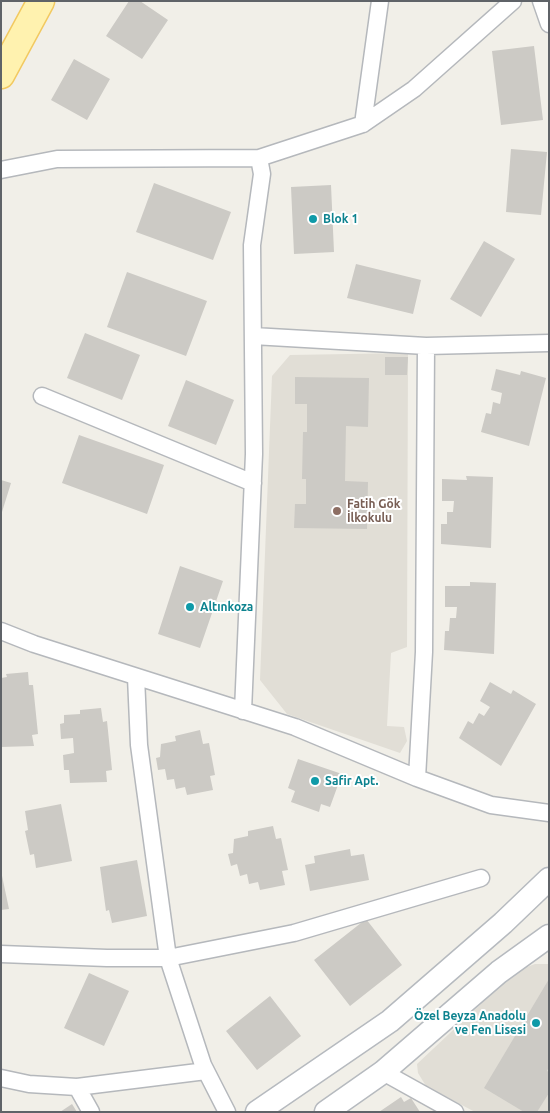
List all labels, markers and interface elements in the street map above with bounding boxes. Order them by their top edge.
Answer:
place label: Blok 1 [323,212,358,226]
marker: Blok 1 [307,213,319,225]
place label: Fatih Gök İlkokulu [347,497,401,525]
marker: Fatih Gök İlkokulu [331,505,343,517]
place label: Altınkoza [200,600,253,614]
marker: Altınkoza [184,601,196,613]
place label: Safir Apt. [325,774,378,788]
marker: Safir Apt. [309,775,321,787]
place label: Özel Beyza Anadolu ve Fen Lisesi [414,1009,526,1037]
marker: Özel Beyza Anadolu ve Fen Lisesi [530,1017,542,1029]

